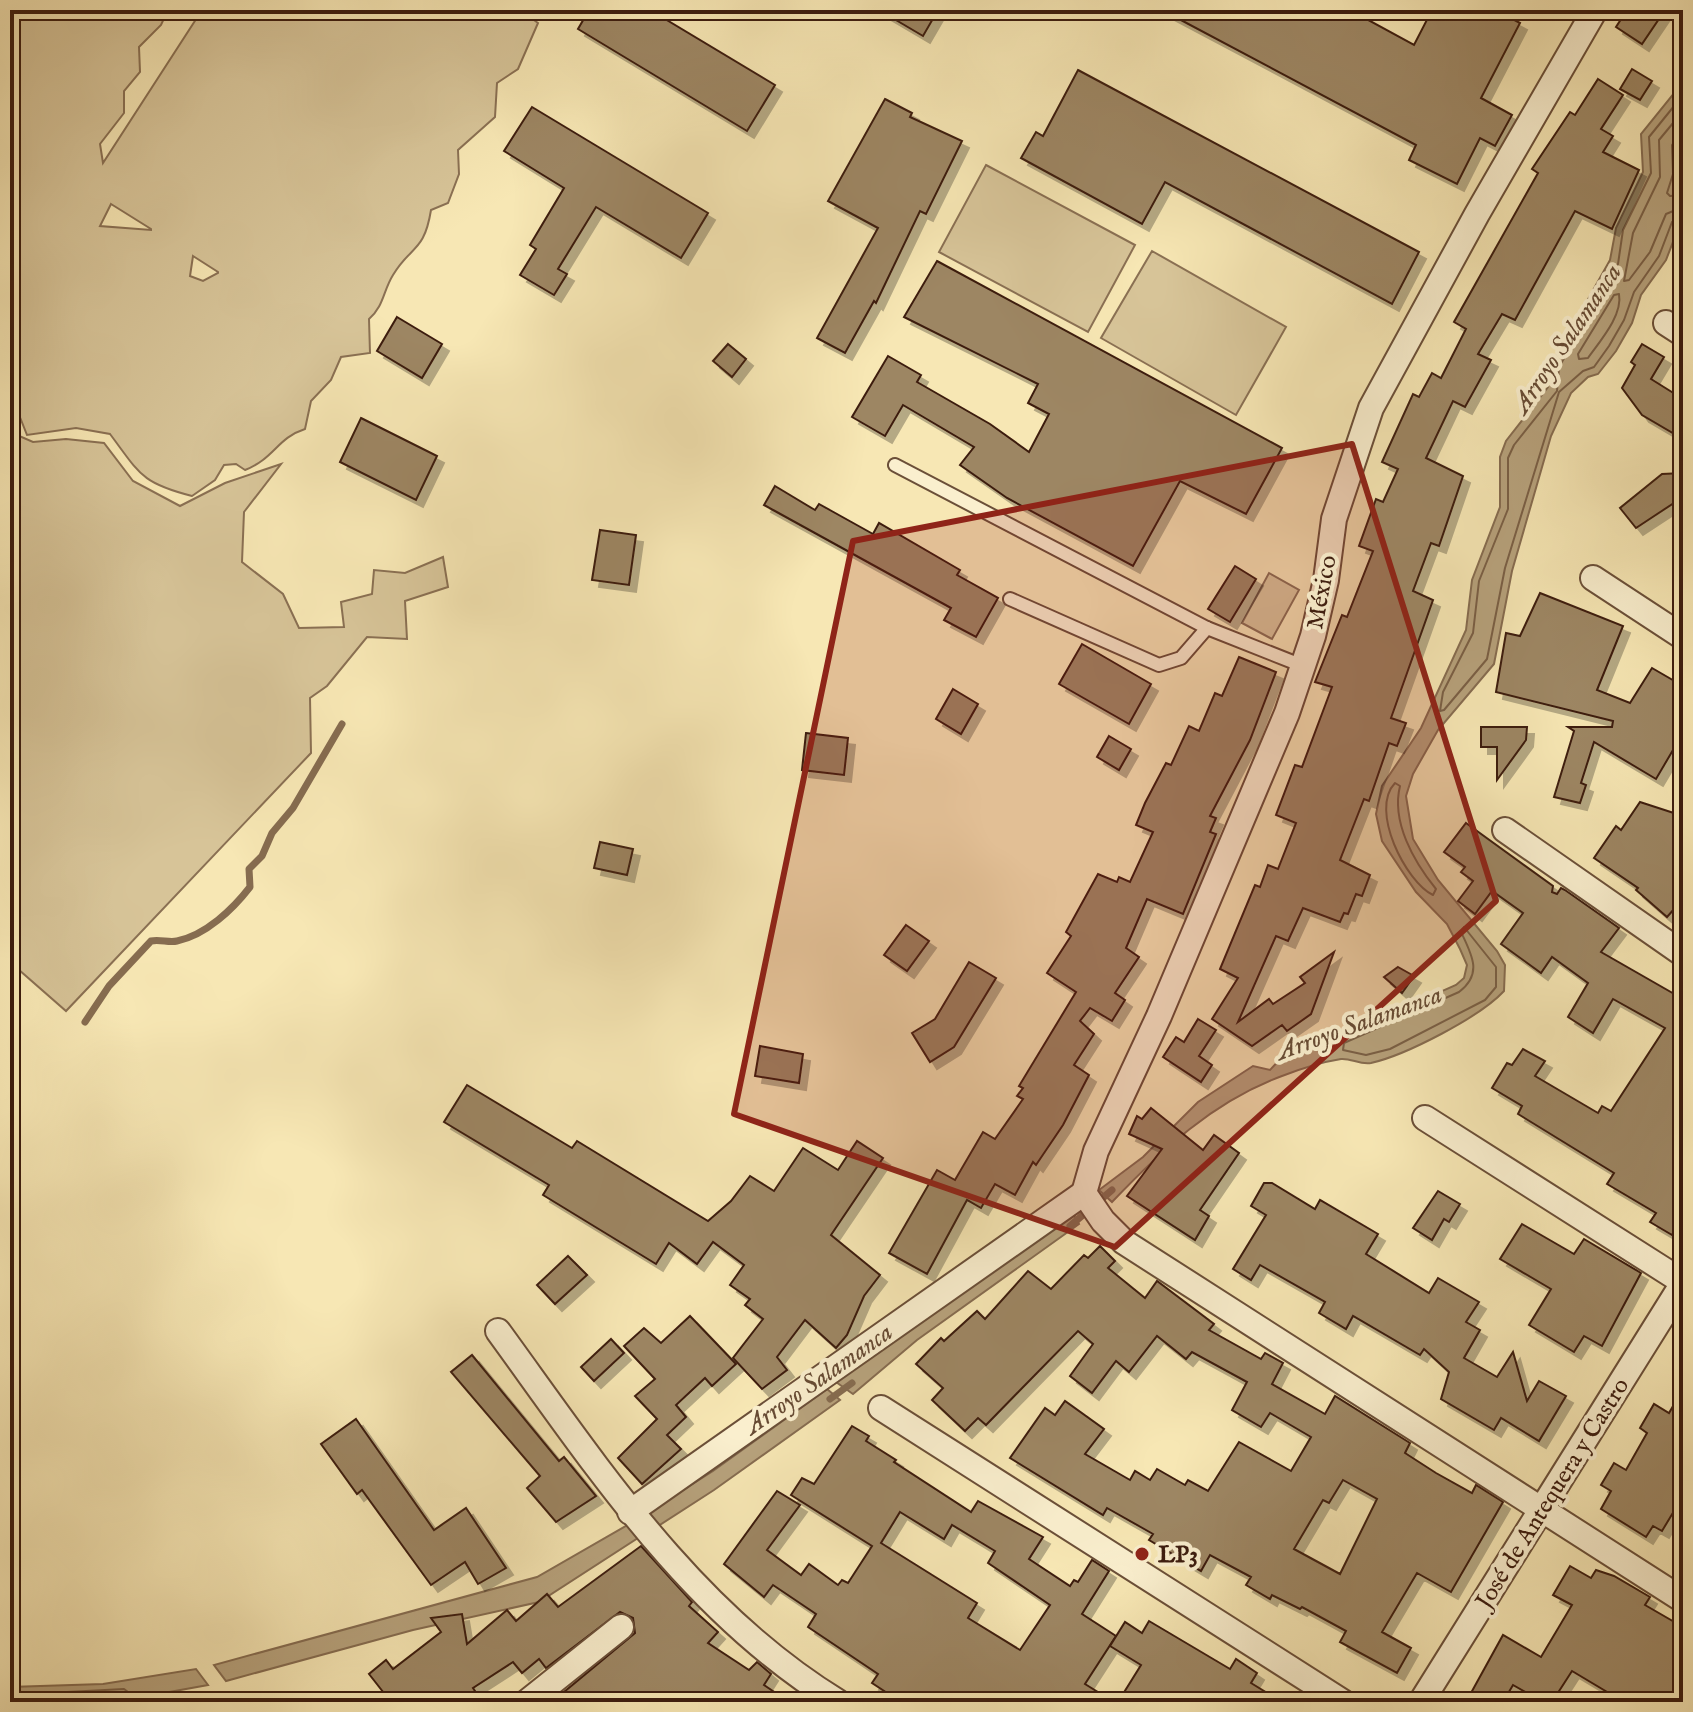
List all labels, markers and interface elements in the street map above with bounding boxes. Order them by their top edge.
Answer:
water label: Arroyo Salamanca [1503,258,1629,422]
street label: México [1300,553,1345,632]
water label: Arroyo Salamanca [1270,978,1447,1070]
water label: Arroyo Salamanca [736,1316,899,1444]
street label: José de Antequera y Castro [1468,1372,1637,1618]
place label: LP3 [1158,1540,1198,1571]
marker: LP3 [1133,1545,1151,1563]

